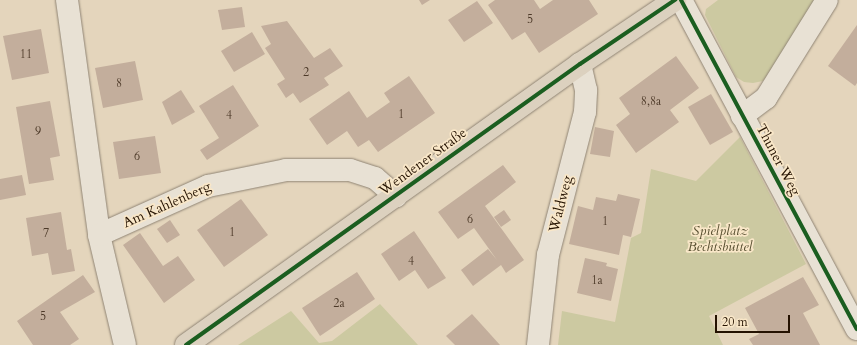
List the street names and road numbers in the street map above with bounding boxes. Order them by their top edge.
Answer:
street label: Thuner Weg [752,121,804,199]
street label: Wendener Straße [376,125,470,199]
street label: Waldweg [546,174,576,234]
street label: Am Kahlenberg [120,178,214,232]

